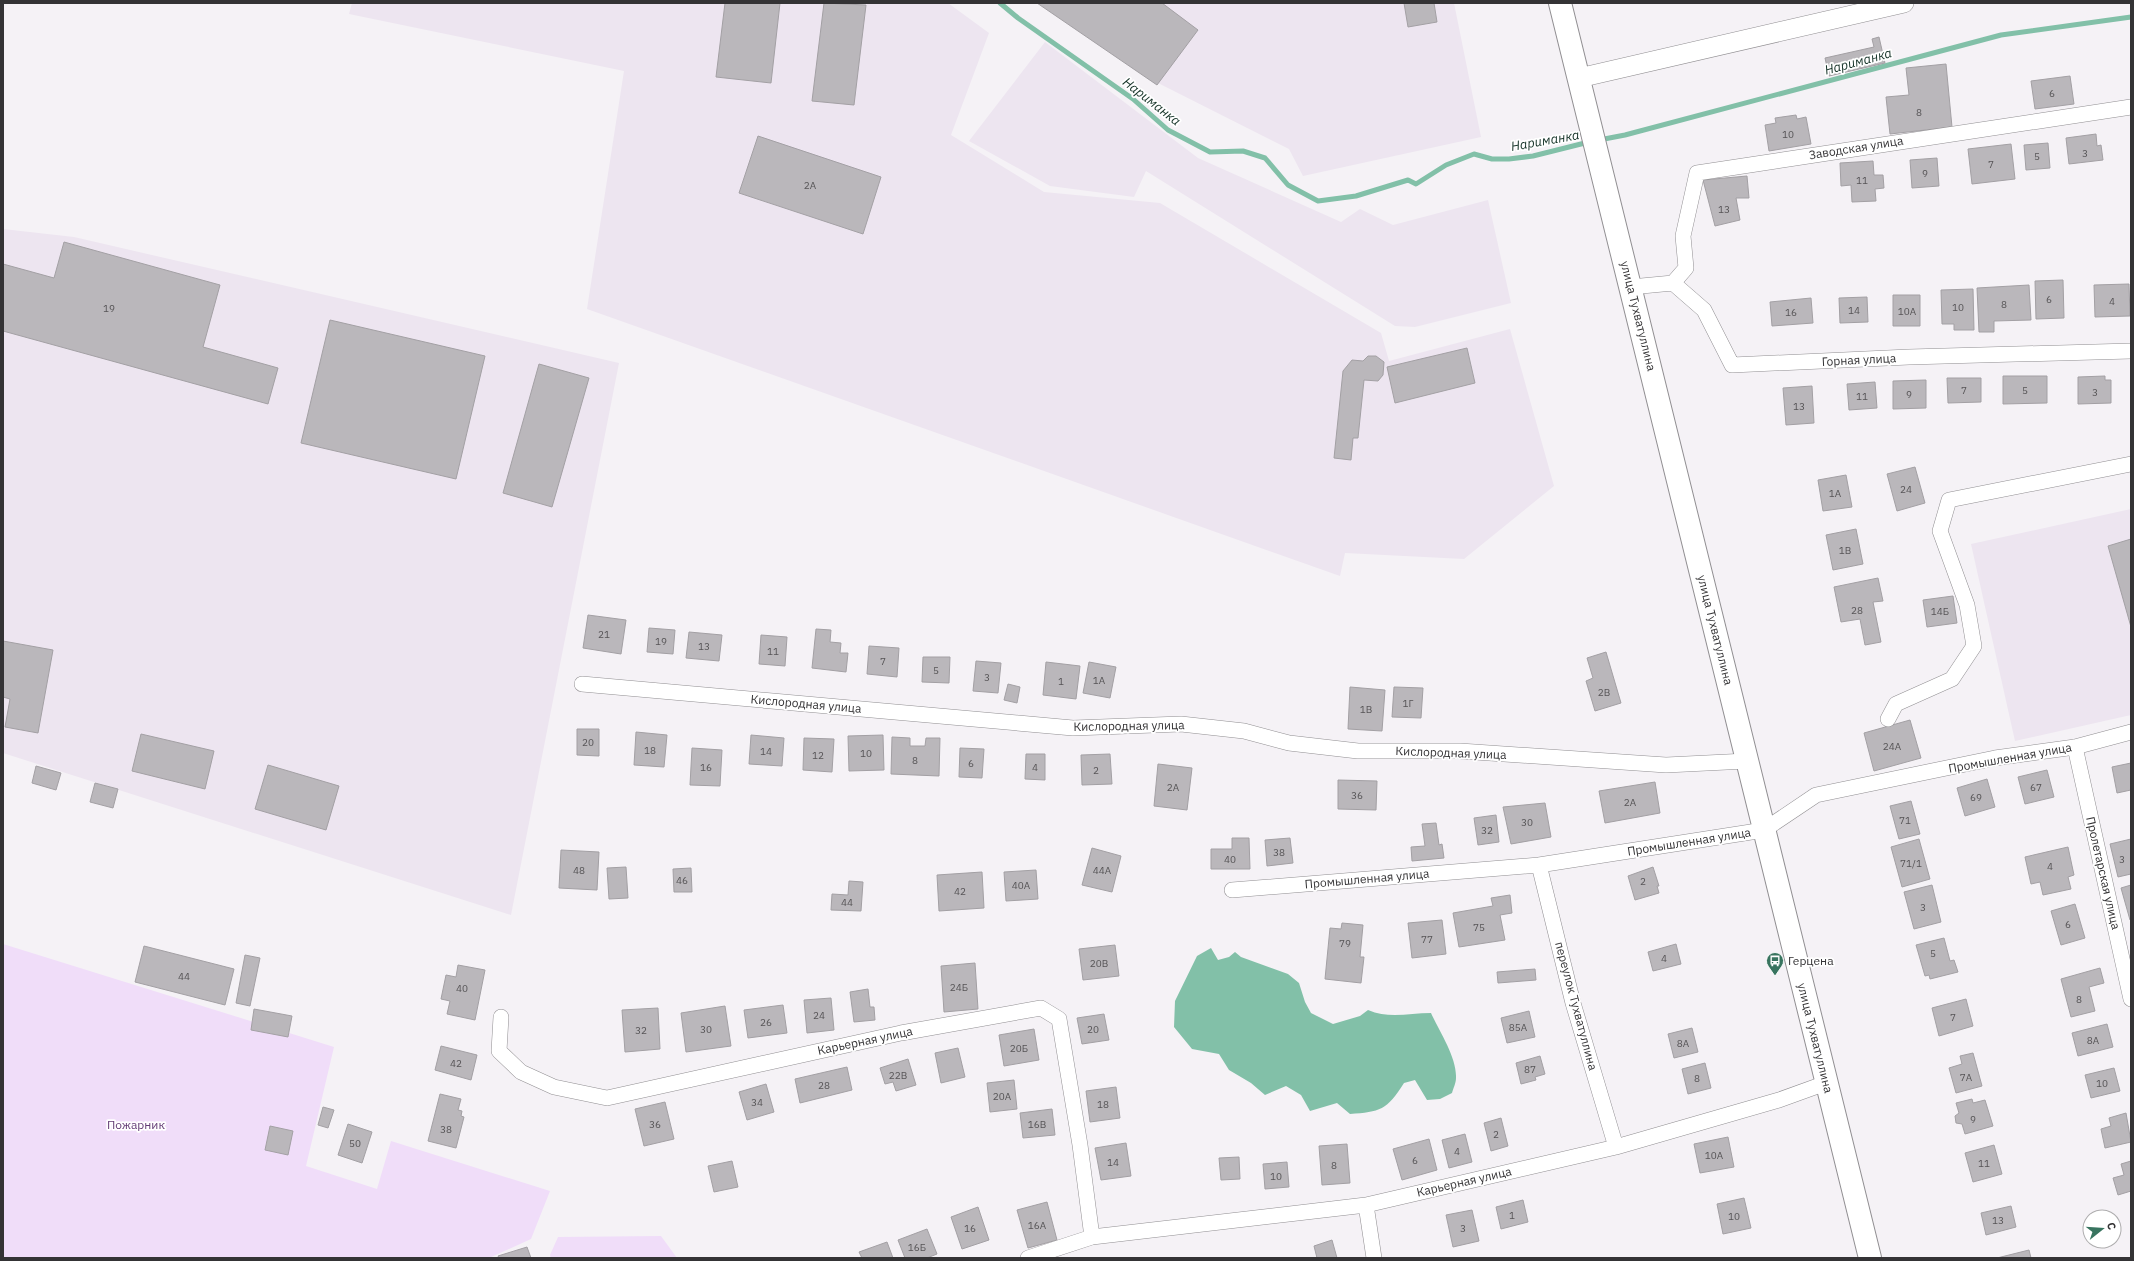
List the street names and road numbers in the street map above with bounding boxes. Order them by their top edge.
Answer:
street label: Заводская улица [1808,133,1905,162]
street label: улица Тухватуллина [1618,259,1660,373]
street label: Горная улица [1821,350,1897,369]
street label: улица Тухватуллина [1695,573,1737,687]
street label: Кислородная улица [750,691,863,716]
street label: Кислородная улица [1073,717,1185,734]
street label: Промышленная улица [1947,739,2073,776]
street label: Кислородная улица [1395,743,1507,762]
street label: Пролетарская улица [2083,815,2124,931]
street label: Промышленная улица [1626,824,1752,859]
street label: Промышленная улица [1304,866,1430,891]
street label: переулок Тухватуллина [1552,940,1601,1072]
street label: улица Тухватуллина [1795,981,1837,1095]
street label: Карьерная улица [816,1023,914,1058]
street label: Карьерная улица [1415,1163,1513,1200]

